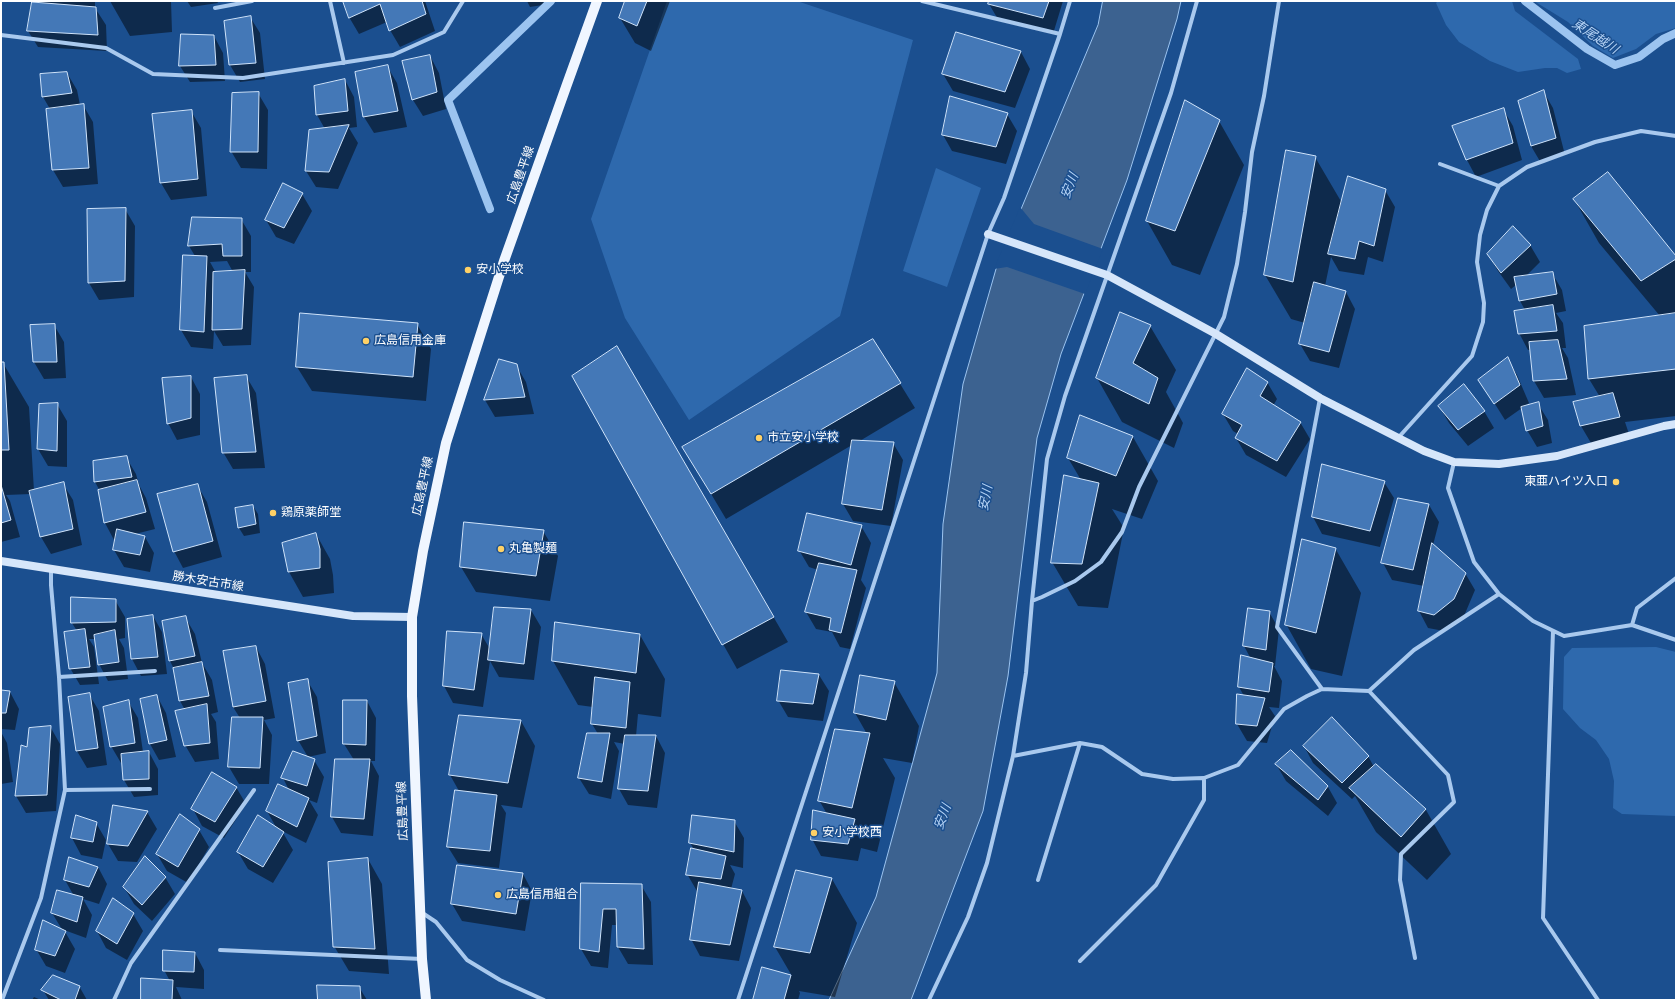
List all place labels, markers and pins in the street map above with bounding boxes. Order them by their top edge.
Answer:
place label: 安小学校 [476,263,524,277]
marker: 安小学校 [463,265,473,275]
place label: 広島信用金庫 [374,334,446,348]
marker: 広島信用金庫 [361,336,371,346]
place label: 市立安小学校 [767,431,839,445]
marker: 市立安小学校 [754,433,764,443]
place label: 東亜ハイツ入口 [1524,475,1608,489]
marker: 東亜ハイツ入口 [1611,477,1621,487]
place label: 鶏原薬師堂 [281,506,341,520]
marker: 鶏原薬師堂 [268,508,278,518]
place label: 丸亀製麺 [509,542,557,556]
marker: 丸亀製麺 [496,544,506,554]
place label: 安小学校西 [822,826,882,840]
marker: 安小学校西 [809,828,819,838]
place label: 広島信用組合 [506,888,578,902]
marker: 広島信用組合 [493,890,503,900]

